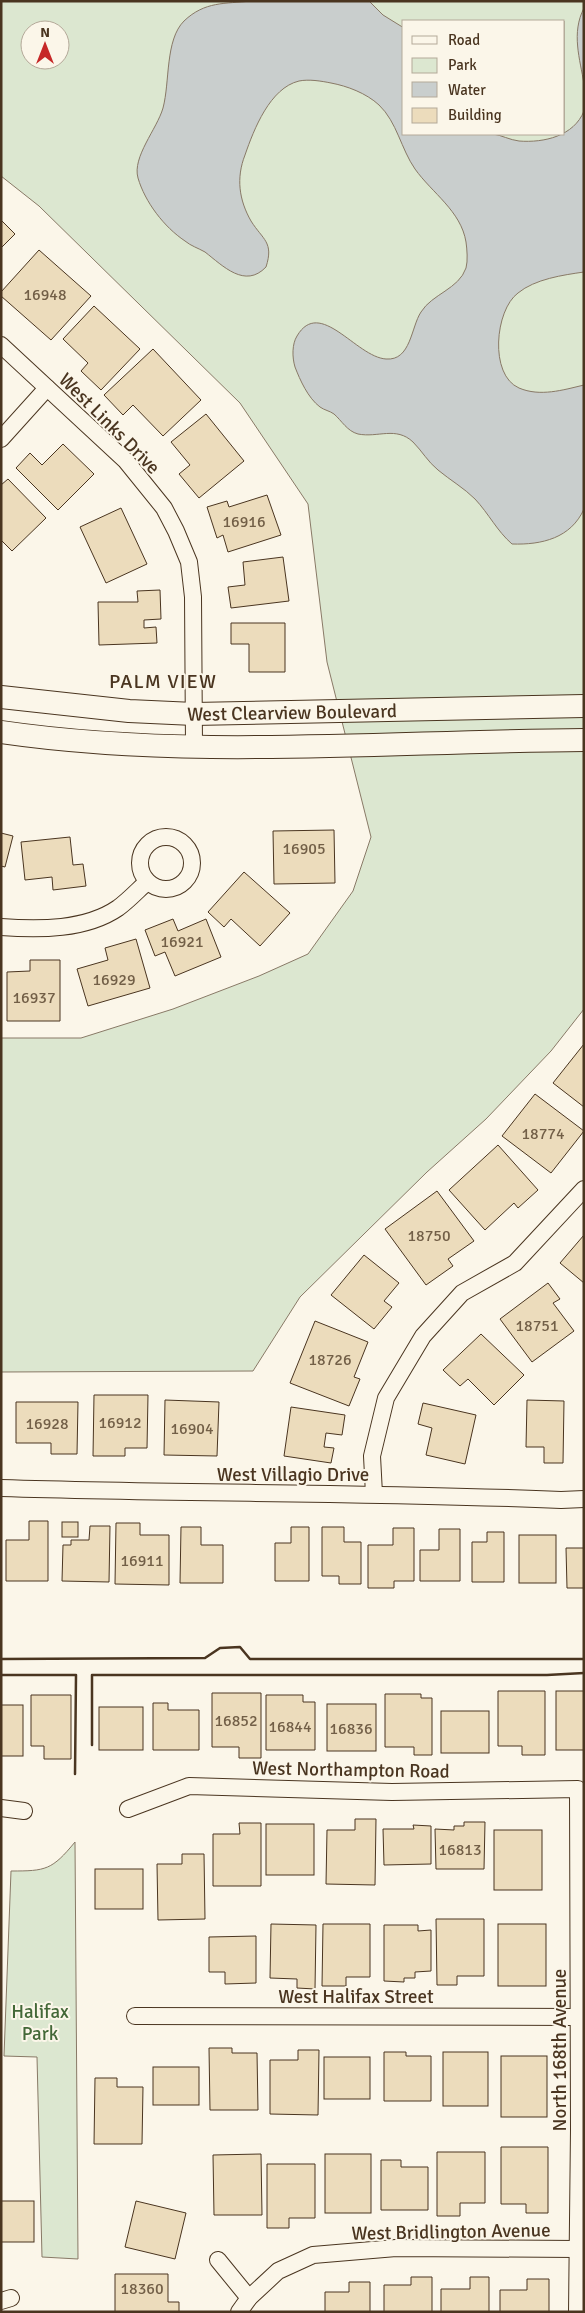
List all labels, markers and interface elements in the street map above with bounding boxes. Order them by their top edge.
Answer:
north arrow [20,20,70,70]
legend [402,20,565,135]
text: N [40,24,50,41]
text: Road [448,31,480,49]
text: Park [448,56,477,74]
text: Water [448,81,486,99]
text: Building [448,106,502,124]
house number: 16948 [23,285,67,305]
street label: West Links Drive [54,368,165,479]
house number: 16916 [222,512,266,532]
district label: PALM VIEW [109,669,217,694]
street label: West Clearview Boulevard [187,699,397,727]
house number: 16905 [282,839,326,859]
house number: 16921 [160,932,204,952]
house number: 16929 [92,970,136,990]
house number: 16937 [12,988,56,1008]
house number: 18774 [521,1124,565,1144]
house number: 18750 [407,1226,451,1246]
house number: 18751 [515,1316,559,1336]
house number: 18726 [308,1350,352,1370]
house number: 16912 [98,1413,142,1433]
house number: 16928 [25,1414,69,1434]
house number: 16904 [170,1419,214,1439]
street label: West Villagio Drive [217,1463,369,1487]
house number: 16911 [120,1551,164,1571]
house number: 16852 [214,1711,258,1731]
house number: 16844 [268,1717,312,1737]
house number: 16836 [329,1719,373,1739]
street label: West Northampton Road [252,1756,450,1784]
house number: 16813 [438,1840,482,1860]
street label: North 168th Avenue [548,1969,572,2131]
street label: West Halifax Street [278,1985,434,2009]
park label: Halifax Park [11,2000,69,2046]
street label: West Bridlington Avenue [351,2218,551,2246]
house number: 18360 [120,2279,164,2299]

